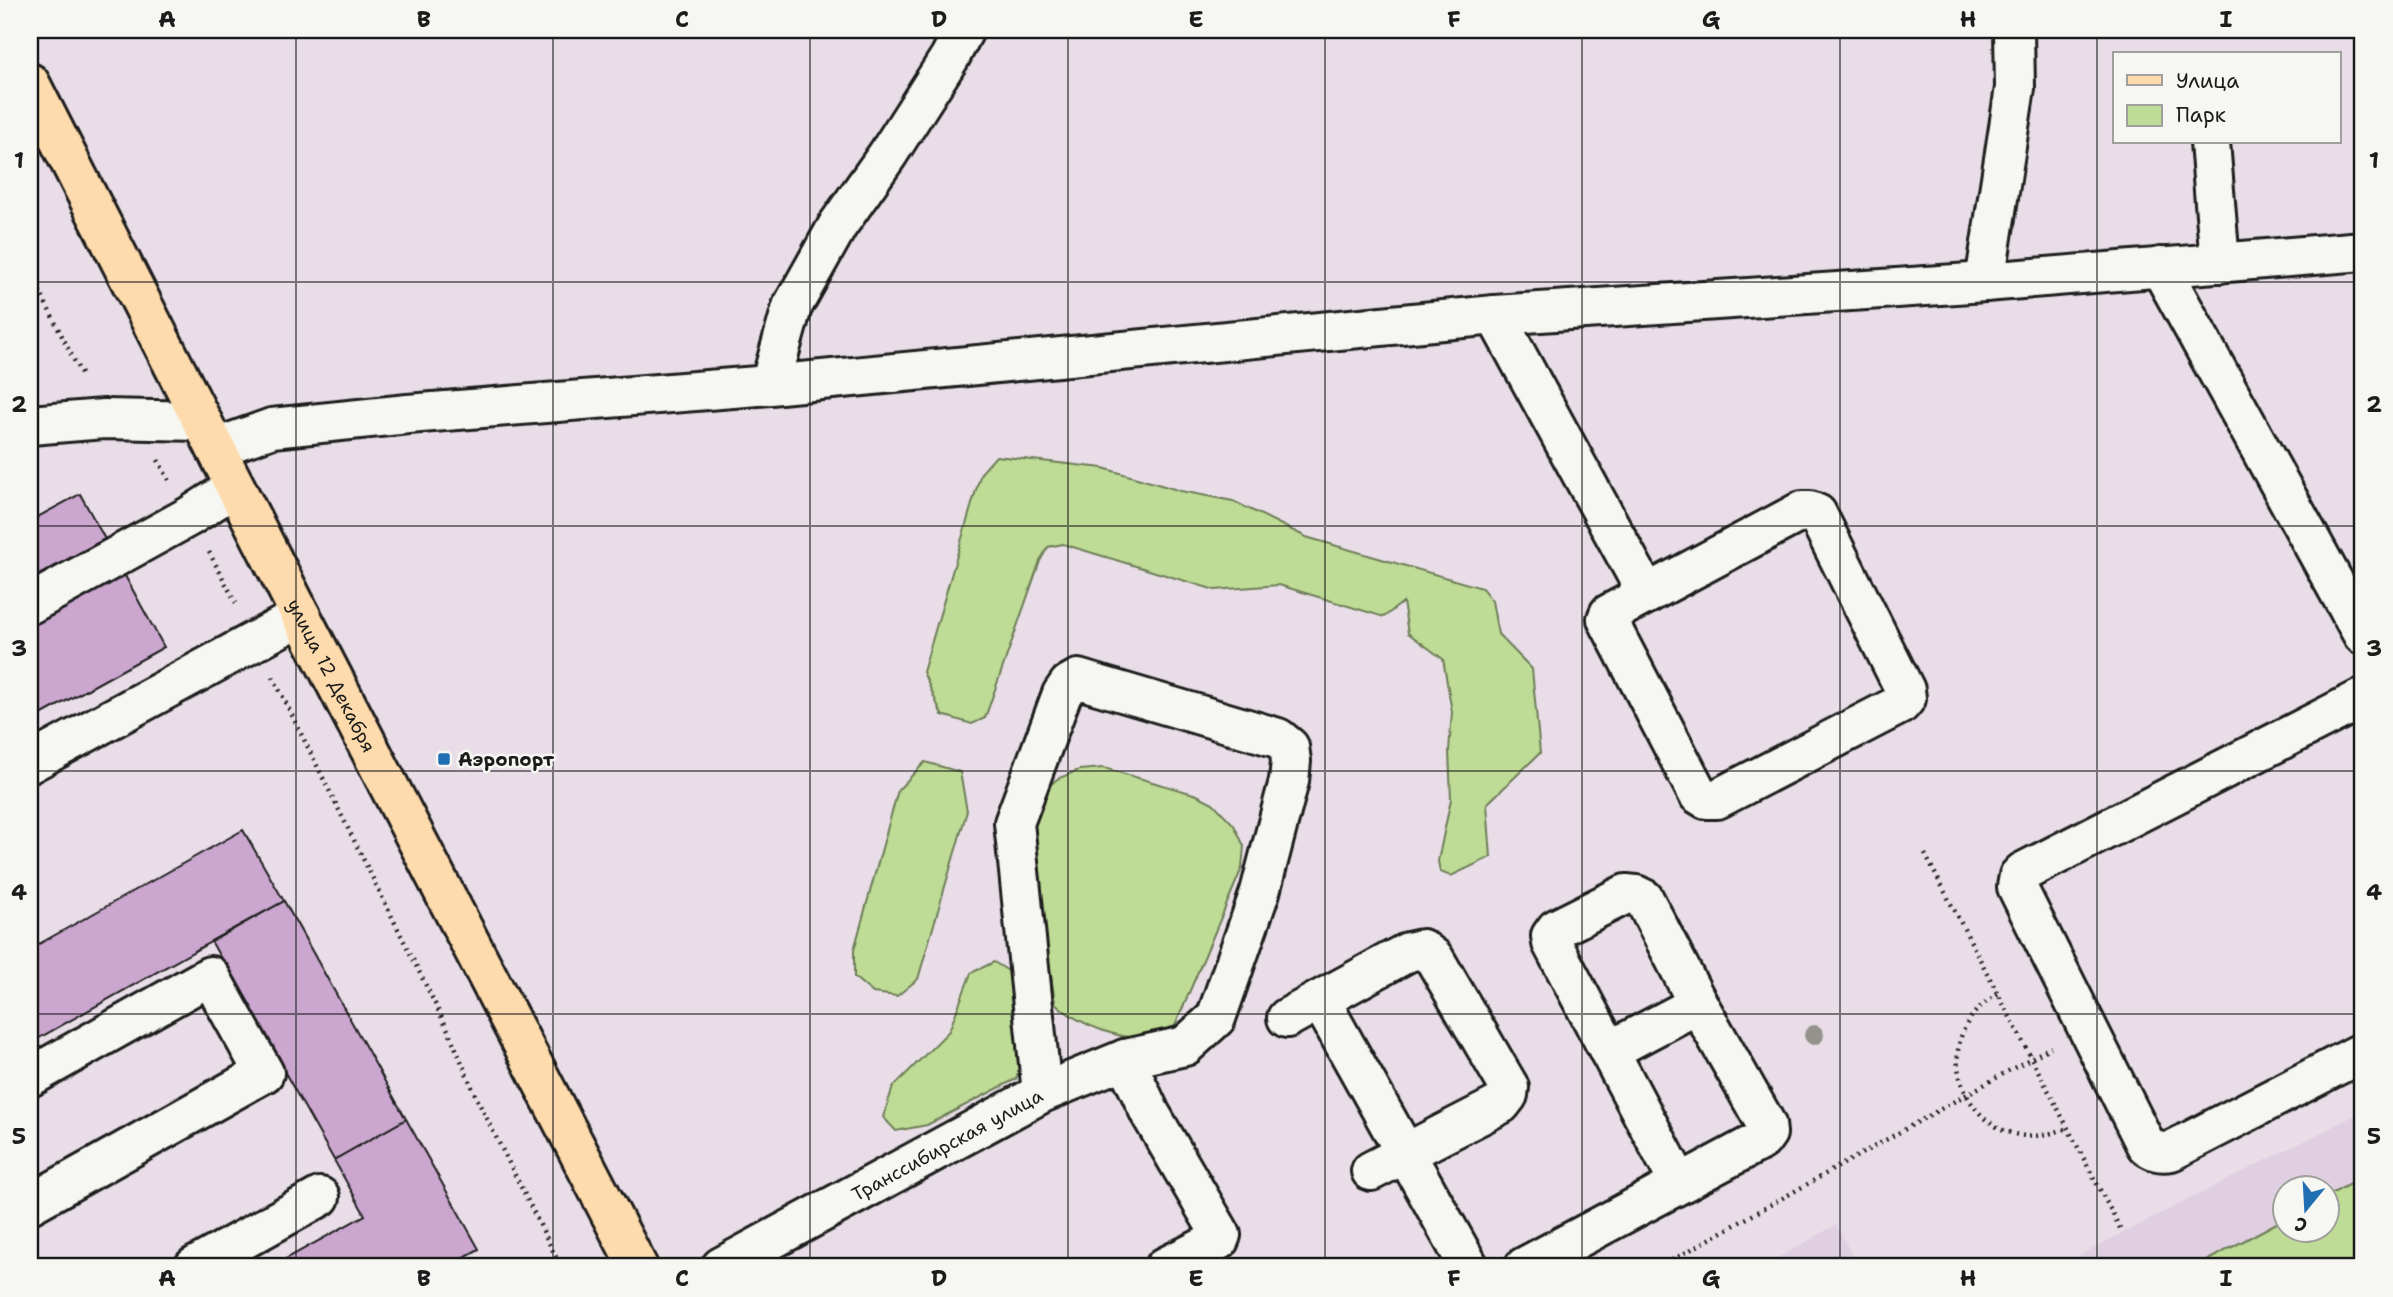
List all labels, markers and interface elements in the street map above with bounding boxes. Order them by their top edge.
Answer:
text: A [158,4,176,34]
text: B [417,4,431,34]
text: C [675,4,689,34]
text: D [931,4,947,34]
text: E [1188,4,1204,34]
text: F [1447,4,1461,34]
text: G [1702,4,1721,34]
text: H [1960,4,1976,34]
text: I [2220,4,2233,34]
legend [2113,52,2340,144]
text: Улица [2176,67,2239,95]
text: Парк [2176,101,2226,129]
text: 1 [14,145,24,175]
text: 1 [2369,145,2379,175]
text: 2 [11,389,27,419]
text: 2 [2366,389,2382,419]
street label: улица 12 Декабря [282,594,382,757]
text: 3 [11,633,27,663]
text: 3 [2366,633,2382,663]
place label: Аэропорт [458,747,555,772]
marker: Аэропорт [436,751,452,767]
text: 4 [11,877,27,907]
text: 4 [2366,877,2382,907]
street label: Транссибирская улица [847,1082,1047,1206]
text: 5 [12,1121,26,1151]
text: 5 [2367,1121,2381,1151]
north arrow [2270,1174,2340,1244]
text: С [2291,1211,2310,1238]
text: A [158,1263,176,1293]
text: B [417,1263,431,1293]
text: C [675,1263,689,1293]
text: D [931,1263,947,1293]
text: E [1188,1263,1204,1293]
text: F [1447,1263,1461,1293]
text: G [1702,1263,1721,1293]
text: H [1960,1263,1976,1293]
text: I [2220,1263,2233,1293]

